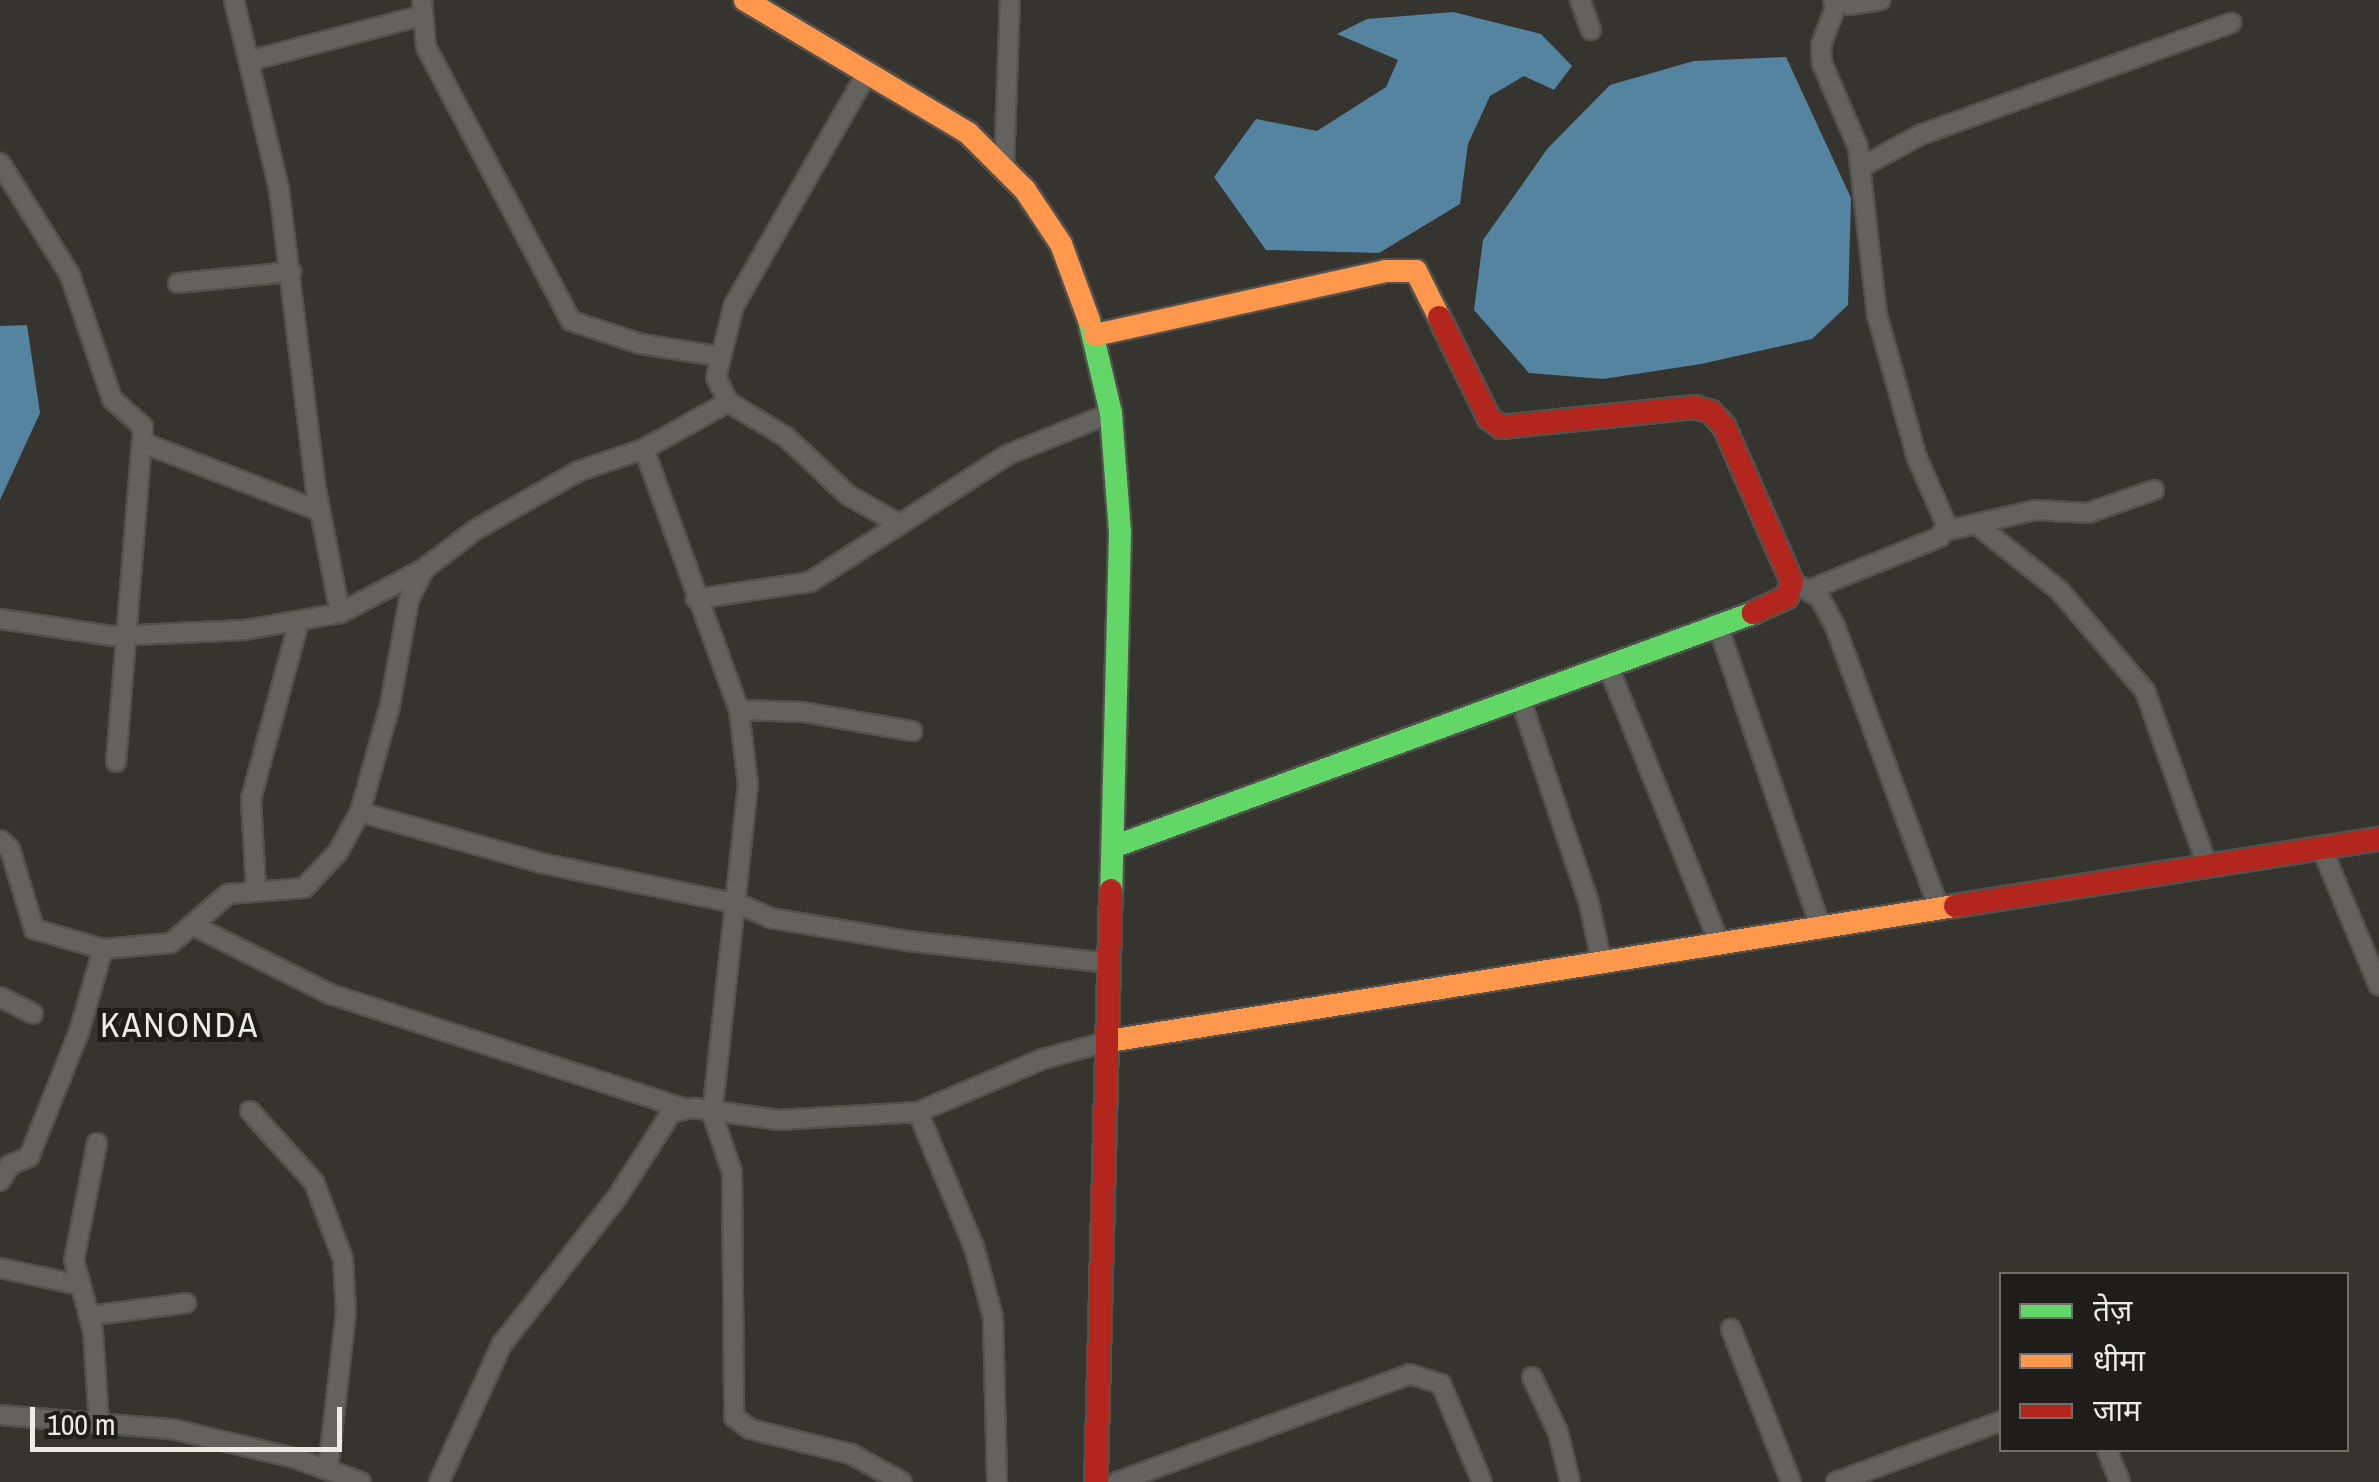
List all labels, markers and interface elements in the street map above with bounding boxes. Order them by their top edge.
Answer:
district label: KANONDA [100,1004,260,1046]
legend [1999,1272,2349,1452]
text: तेज़ [2093,1290,2132,1330]
text: धीमा [2093,1340,2145,1380]
scale bar [35,1387,348,1449]
text: जाम [2093,1390,2141,1430]
text: 100 m [47,1404,115,1444]

